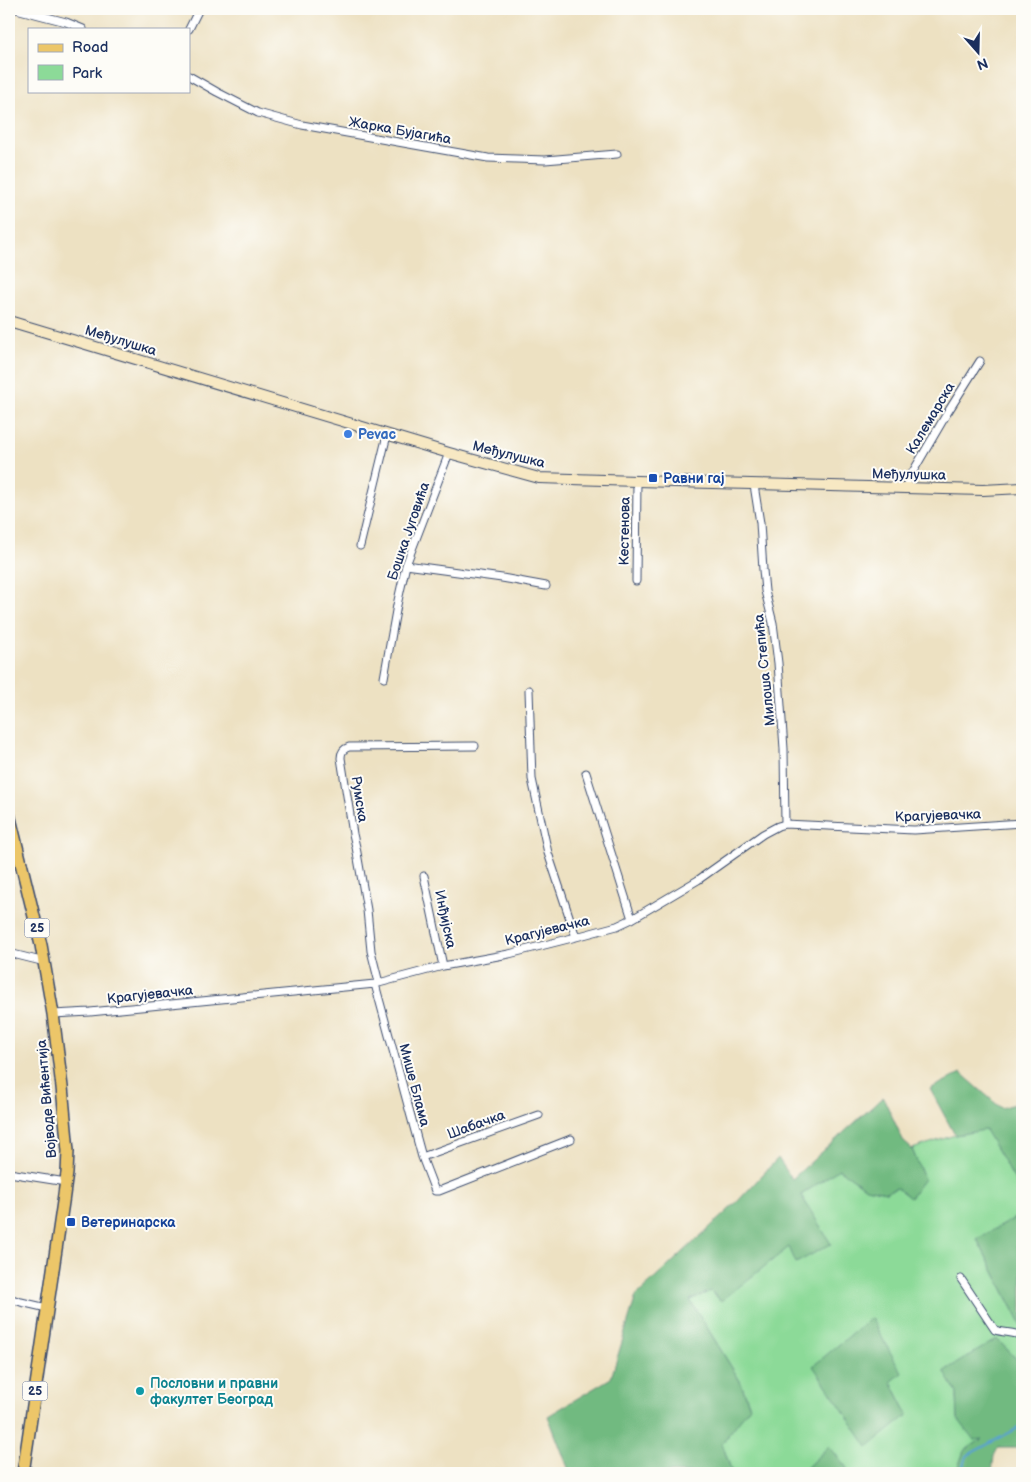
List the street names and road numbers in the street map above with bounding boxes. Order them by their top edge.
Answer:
street label: Жарка Бујагића [347,113,453,148]
street label: Међулушка [83,321,160,360]
street label: Калемарска [902,379,959,457]
street label: Међулушка [471,437,548,472]
street label: Међулушка [872,465,947,484]
street label: Бошка Југовића [384,479,434,583]
street label: Кестенова [615,496,634,566]
street label: Милоша Степића [750,612,779,727]
street label: Румска [347,775,372,824]
street label: Крагујевачка [895,805,982,826]
street label: Инђијска [431,888,460,951]
street label: Крагујевачка [503,912,592,949]
road number: 25 [24,918,50,938]
street label: Крагујевачка [106,981,195,1007]
street label: Војводе Вићентија [33,1038,60,1159]
street label: Мише Блама [395,1042,434,1129]
street label: Шабачка [445,1106,508,1143]
road number: 25 [22,1382,48,1400]

